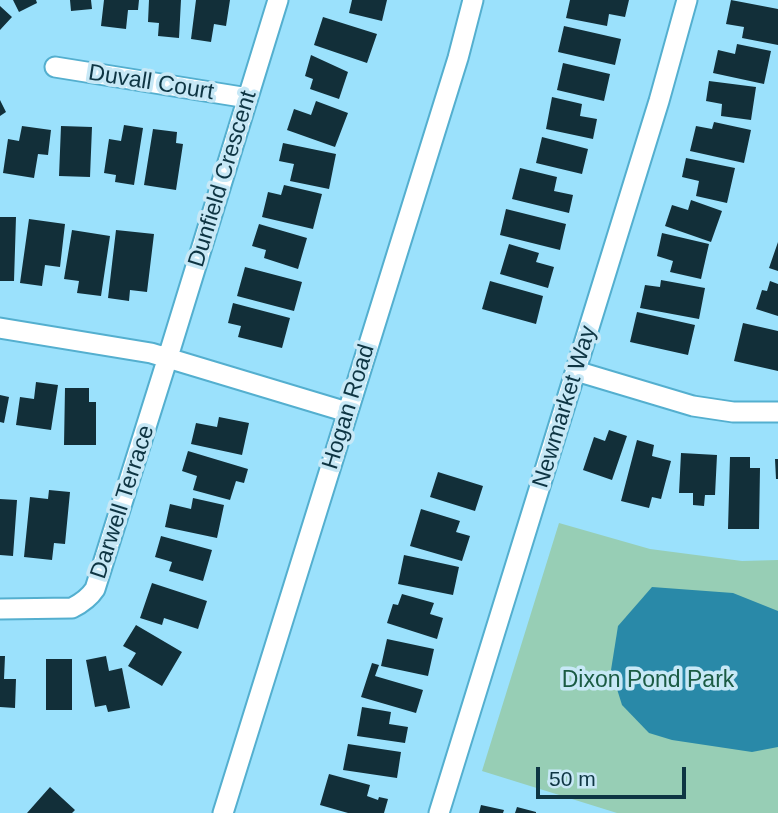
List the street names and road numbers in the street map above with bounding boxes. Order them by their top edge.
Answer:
street label: Duvall Court [86,59,216,107]
street label: Dunfield Crescent [183,88,263,270]
street label: Newmarket Way [527,323,603,491]
street label: Hogan Road [317,341,381,473]
street label: Darwell Terrace [85,422,161,582]

